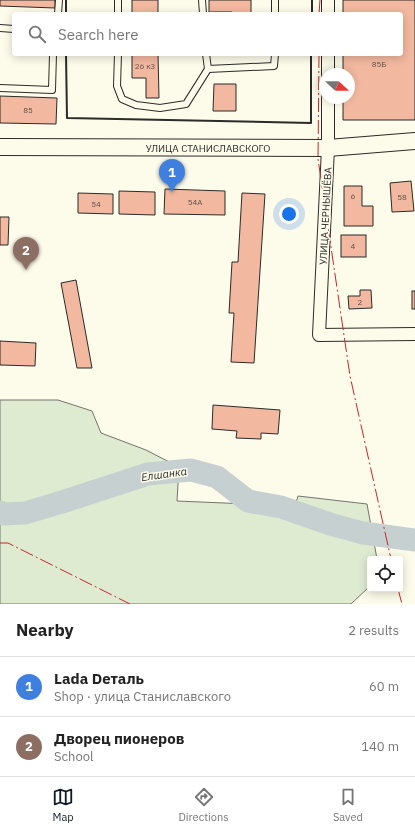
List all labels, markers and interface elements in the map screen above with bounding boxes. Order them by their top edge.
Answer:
search box [12,12,403,56]
icon: search [26,23,48,45]
text: Search here [58,25,138,44]
house number: 85Б [372,59,386,69]
house number: 26 к3 [135,61,156,71]
north arrow [319,68,355,104]
house number: 85 [23,105,33,115]
street label: УЛИЦА СТАНИСЛАВСКОГО [146,142,270,155]
pin: 1 [159,159,185,192]
street label: УЛИЦА ЧЕРНЫШЁВА [316,166,335,265]
house number: 6 [351,191,356,201]
house number: 58 [397,192,407,202]
house number: 54А [188,197,202,207]
house number: 54 [91,199,101,209]
your location [279,204,299,224]
pin: 2 [13,237,39,270]
house number: 4 [351,241,356,251]
house number: 2 [358,297,363,307]
water label: Елшанка [140,464,188,484]
map controls [367,556,403,592]
button: locate [367,556,403,592]
text: Nearby [16,619,74,641]
text: 2 results [348,622,399,639]
text: Lada Dеталь [54,669,144,688]
text: 1 [25,678,33,695]
text: 60 m [369,678,399,695]
text: Shop · улица Станиславского [54,688,231,705]
text: Дворец пионеров [54,729,184,748]
text: 2 [25,738,33,755]
text: 140 m [361,738,399,755]
text: School [54,748,94,765]
tab: Map [52,786,74,824]
tab: Directions [178,786,229,824]
tab: Saved [333,786,363,824]

